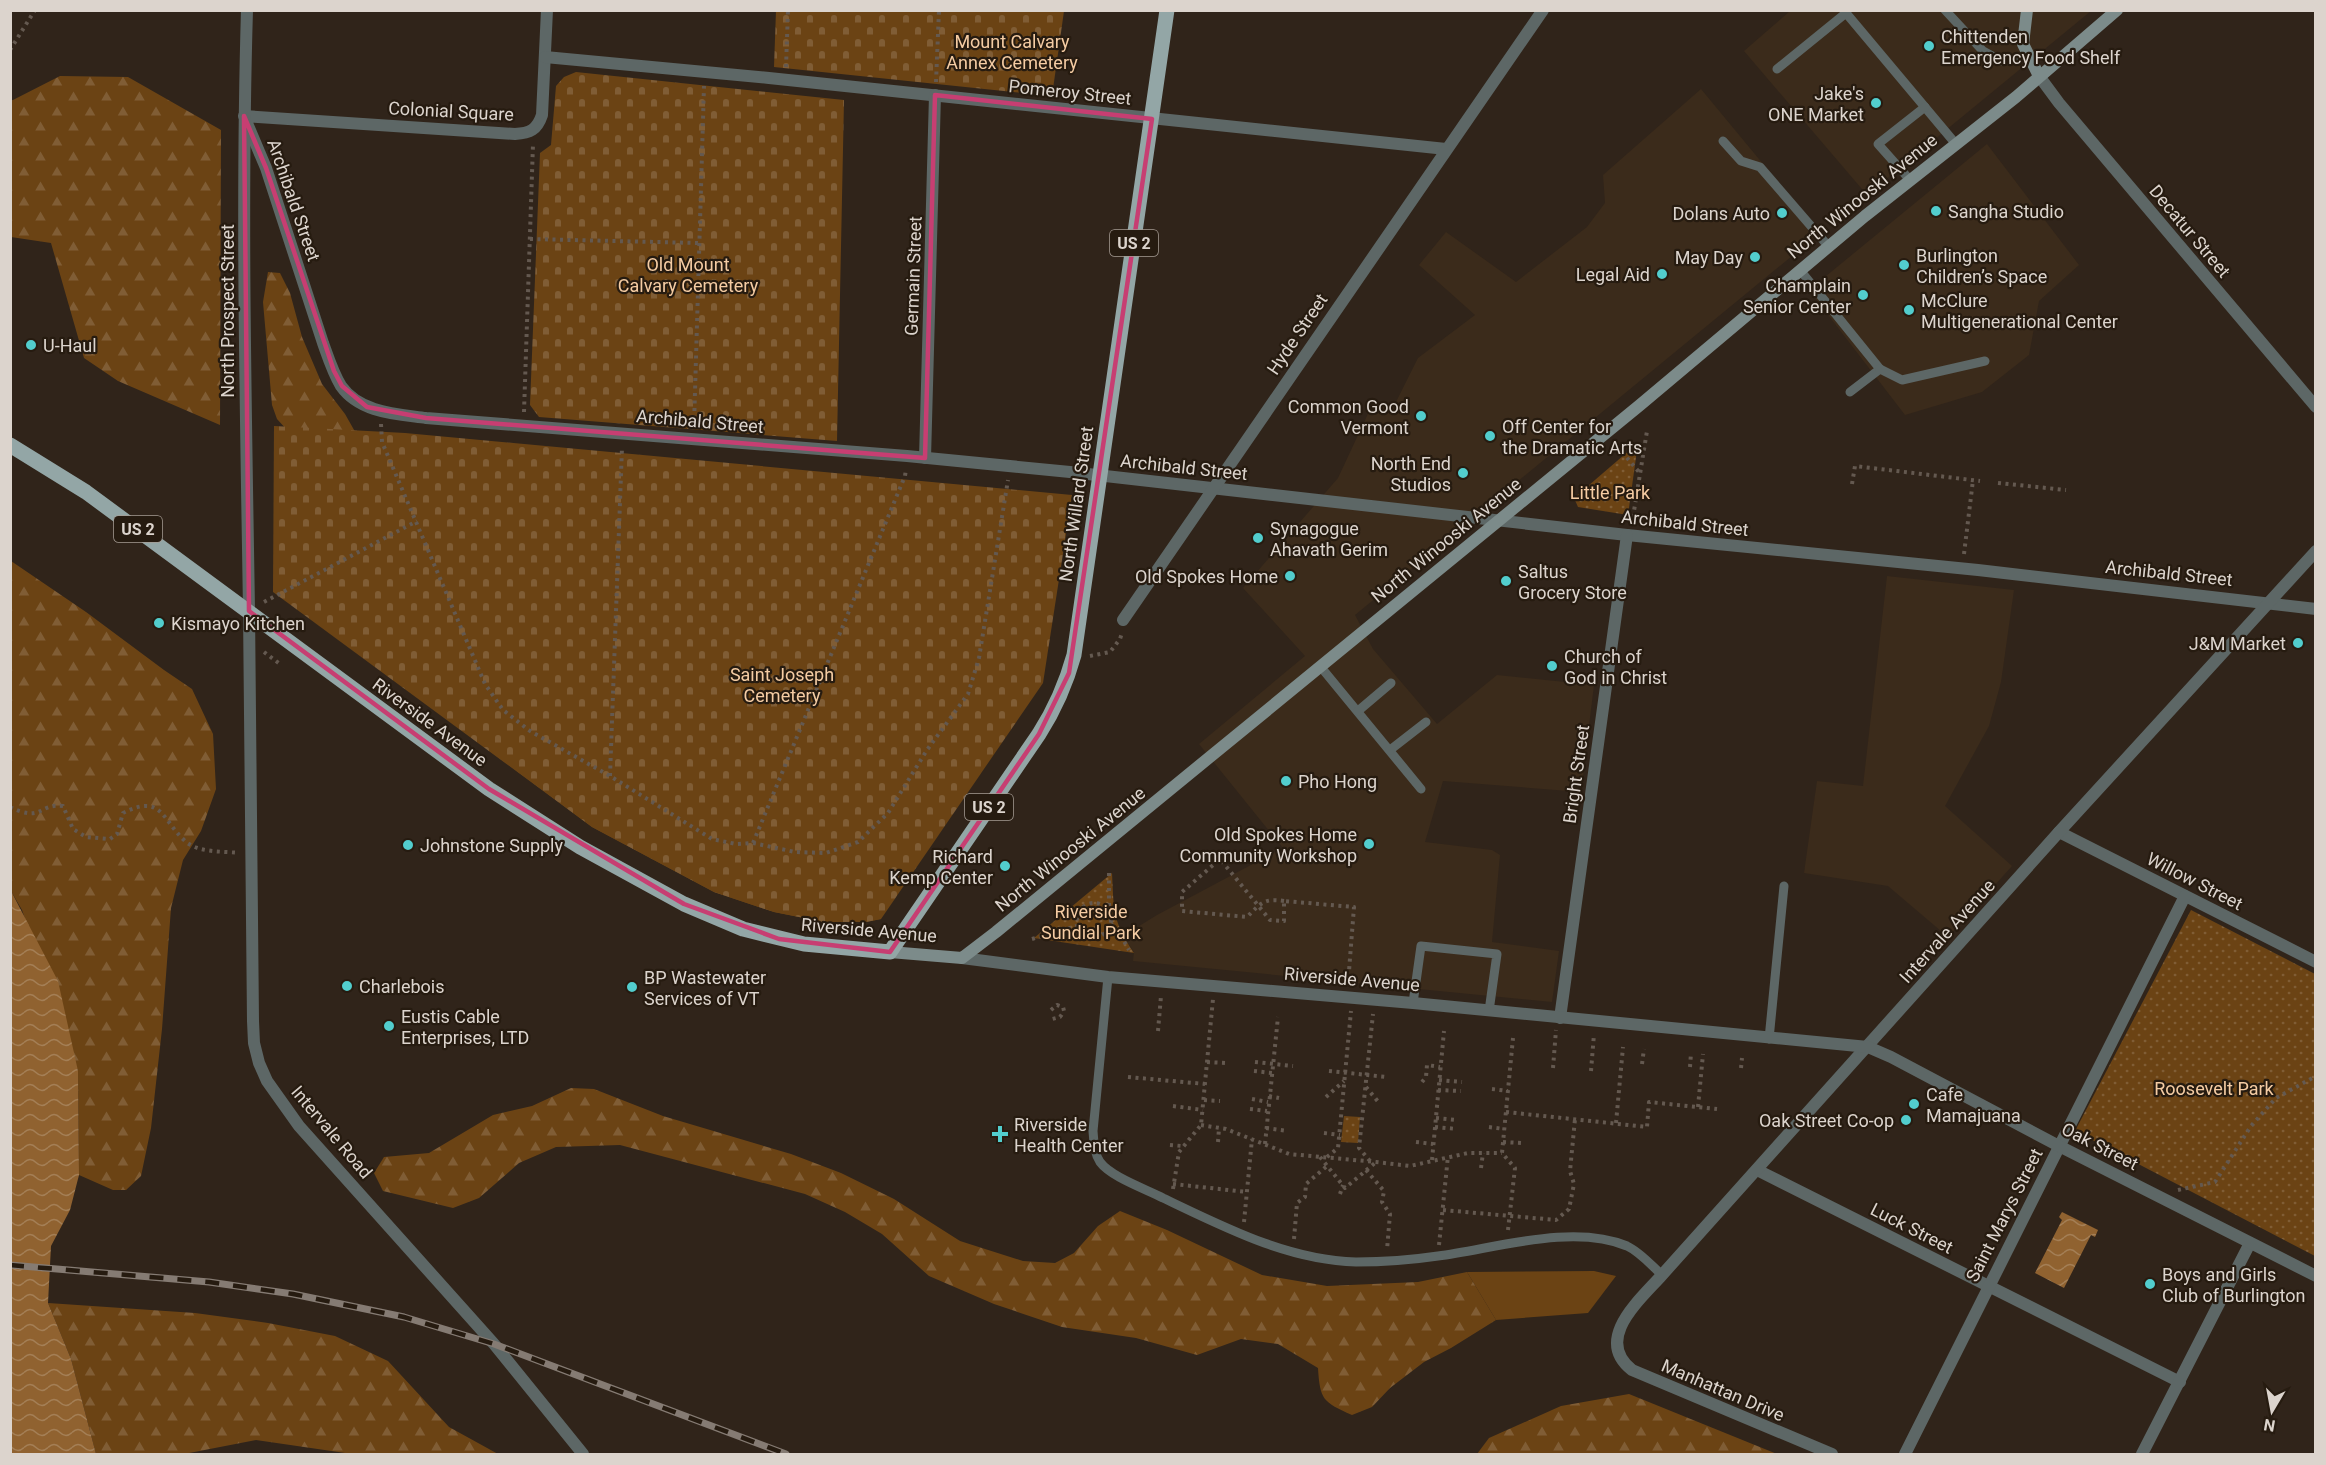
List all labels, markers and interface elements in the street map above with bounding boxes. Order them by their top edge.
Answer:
place label: Chittenden Emergency Food Shelf [1941,26,2121,68]
park label: Mount Calvary Annex Cemetery [946,31,1078,73]
marker: Chittenden Emergency Food Shelf [1922,39,1936,53]
street label: Pomeroy Street [1008,75,1133,109]
place label: Jake's ONE Market [1768,83,1864,125]
marker: Jake's ONE Market [1869,96,1883,110]
street label: Colonial Square [388,97,514,125]
street label: North Winooski Avenue [1783,129,1941,263]
street label: Archibald Street [263,136,325,264]
street label: Decatur Street [2145,180,2235,282]
place label: Sangha Studio [1948,201,2064,222]
place label: Dolans Auto [1673,203,1770,224]
marker: Sangha Studio [1929,204,1943,218]
marker: Dolans Auto [1775,206,1789,220]
street label: Germain Street [900,216,926,336]
street label: North Prospect Street [217,224,238,398]
road number: US 2 [1110,230,1158,256]
place label: Burlington Children’s Space [1916,245,2047,287]
place label: May Day [1675,247,1743,268]
marker: May Day [1748,250,1762,264]
park label: Old Mount Calvary Cemetery [618,254,759,296]
marker: Burlington Children’s Space [1897,258,1911,272]
place label: Legal Aid [1576,264,1650,285]
marker: Legal Aid [1655,267,1669,281]
place label: Champlain Senior Center [1743,275,1851,317]
marker: Champlain Senior Center [1856,288,1870,302]
street label: Hyde Street [1262,290,1332,378]
place label: McClure Multigenerational Center [1921,290,2118,332]
marker: McClure Multigenerational Center [1902,303,1916,317]
place label: U-Haul [43,335,97,356]
marker: U-Haul [24,338,38,352]
place label: Common Good Vermont [1288,396,1409,438]
street label: Archibald Street [635,405,765,437]
marker: Common Good Vermont [1414,409,1428,423]
place label: Off Center for the Dramatic Arts [1502,416,1642,458]
street label: North Willard Street [1055,425,1097,583]
marker: Off Center for the Dramatic Arts [1483,429,1497,443]
street label: Archibald Street [1119,450,1249,484]
place label: North End Studios [1371,453,1451,495]
marker: North End Studios [1456,466,1470,480]
street label: North Winooski Avenue [1367,473,1525,607]
park label: Little Park [1570,482,1651,503]
street label: Archibald Street [1620,506,1750,540]
road number: US 2 [114,516,162,542]
place label: Synagogue Ahavath Gerim [1270,518,1388,560]
marker: Synagogue Ahavath Gerim [1251,531,1265,545]
street label: Archibald Street [2104,556,2234,590]
place label: Saltus Grocery Store [1518,561,1627,603]
place label: Old Spokes Home [1135,566,1278,587]
marker: Old Spokes Home [1283,569,1297,583]
marker: Saltus Grocery Store [1499,574,1513,588]
place label: Kismayo Kitchen [171,613,305,634]
marker: Kismayo Kitchen [152,616,166,630]
place label: J&M Market [2189,633,2286,654]
marker: J&M Market [2291,636,2305,650]
place label: Church of God in Christ [1564,646,1667,688]
marker: Church of God in Christ [1545,659,1559,673]
park label: Saint Joseph Cemetery [730,664,834,706]
street label: Riverside Avenue [369,673,491,771]
street label: Bright Street [1559,723,1593,825]
place label: Pho Hong [1298,771,1377,792]
marker: Pho Hong [1279,774,1293,788]
street label: North Winooski Avenue [991,782,1149,916]
road number: US 2 [965,794,1013,820]
place label: Old Spokes Home Community Workshop [1180,824,1357,866]
place label: Johnstone Supply [420,835,563,856]
marker: Old Spokes Home Community Workshop [1362,837,1376,851]
marker: Johnstone Supply [401,838,415,852]
place label: Richard Kemp Center [889,846,993,888]
street label: Willow Street [2144,848,2247,914]
marker: Richard Kemp Center [998,859,1012,873]
street label: Intervale Avenue [1895,875,1999,987]
park label: Riverside Sundial Park [1041,901,1142,943]
street label: Riverside Avenue [800,914,938,946]
street label: Riverside Avenue [1283,963,1421,995]
place label: BP Wastewater Services of VT [644,967,766,1009]
place label: Charlebois [359,976,444,997]
marker: Charlebois [340,979,354,993]
marker: BP Wastewater Services of VT [625,980,639,994]
place label: Eustis Cable Enterprises, LTD [401,1006,529,1048]
marker: Eustis Cable Enterprises, LTD [382,1019,396,1033]
park label: Roosevelt Park [2154,1078,2275,1099]
street label: Intervale Road [287,1081,377,1183]
place label: Cafe Mamajuana [1926,1084,2021,1126]
marker: Cafe Mamajuana [1907,1097,1921,1111]
place label: Oak Street Co-op [1759,1110,1894,1131]
marker: Oak Street Co-op [1899,1113,1913,1127]
place label: Riverside Health Center [1014,1114,1124,1156]
street label: Oak Street [2058,1118,2142,1174]
marker: Riverside Health Center [991,1125,1009,1143]
street label: Saint Marys Street [1961,1145,2047,1285]
street label: Luck Street [1867,1198,1957,1258]
place label: Boys and Girls Club of Burlington [2162,1264,2306,1306]
marker: Boys and Girls Club of Burlington [2143,1277,2157,1291]
street label: Manhattan Drive [1658,1355,1788,1425]
north arrow [2242,1381,2302,1441]
text: N [2262,1415,2277,1436]

